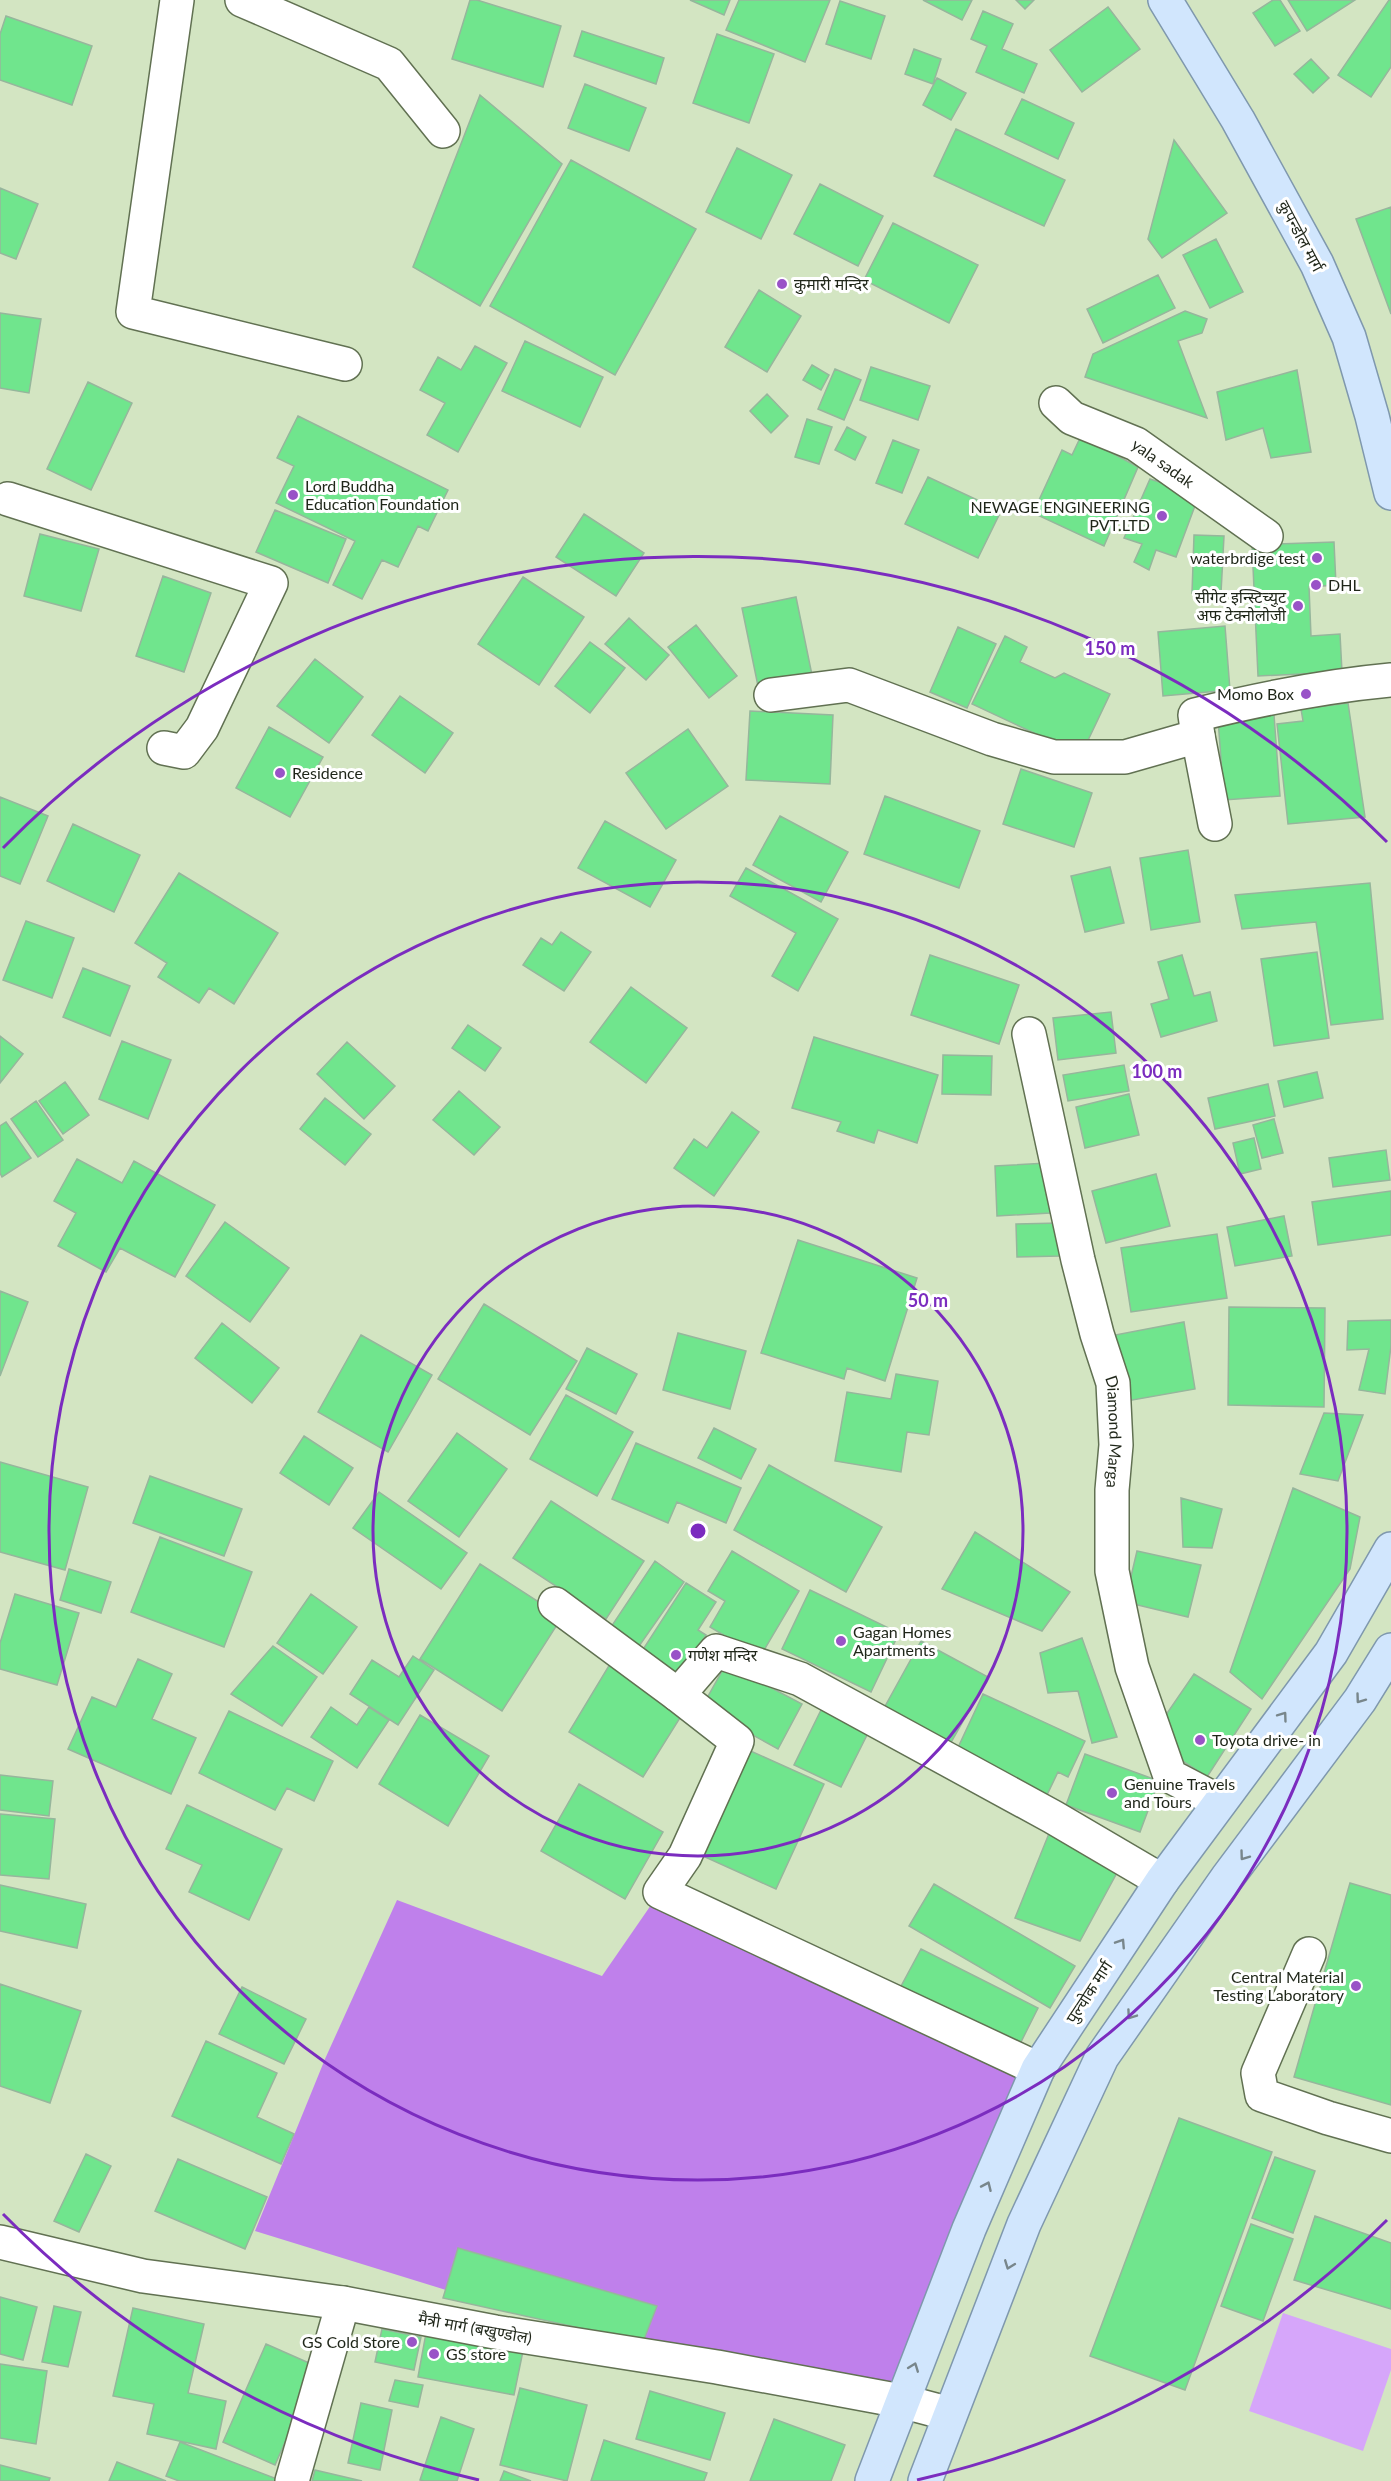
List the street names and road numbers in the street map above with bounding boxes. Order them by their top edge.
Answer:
street label: कुपन्डोल मार्ग [1273,197,1328,276]
street label: yala sadak [1128,434,1199,492]
street label: Diamond Marga [1102,1373,1126,1489]
street label: पुल्चोक मार्ग [1061,1956,1118,2028]
street label: मैत्री मार्ग (बखुण्डोल) [416,2308,534,2349]

